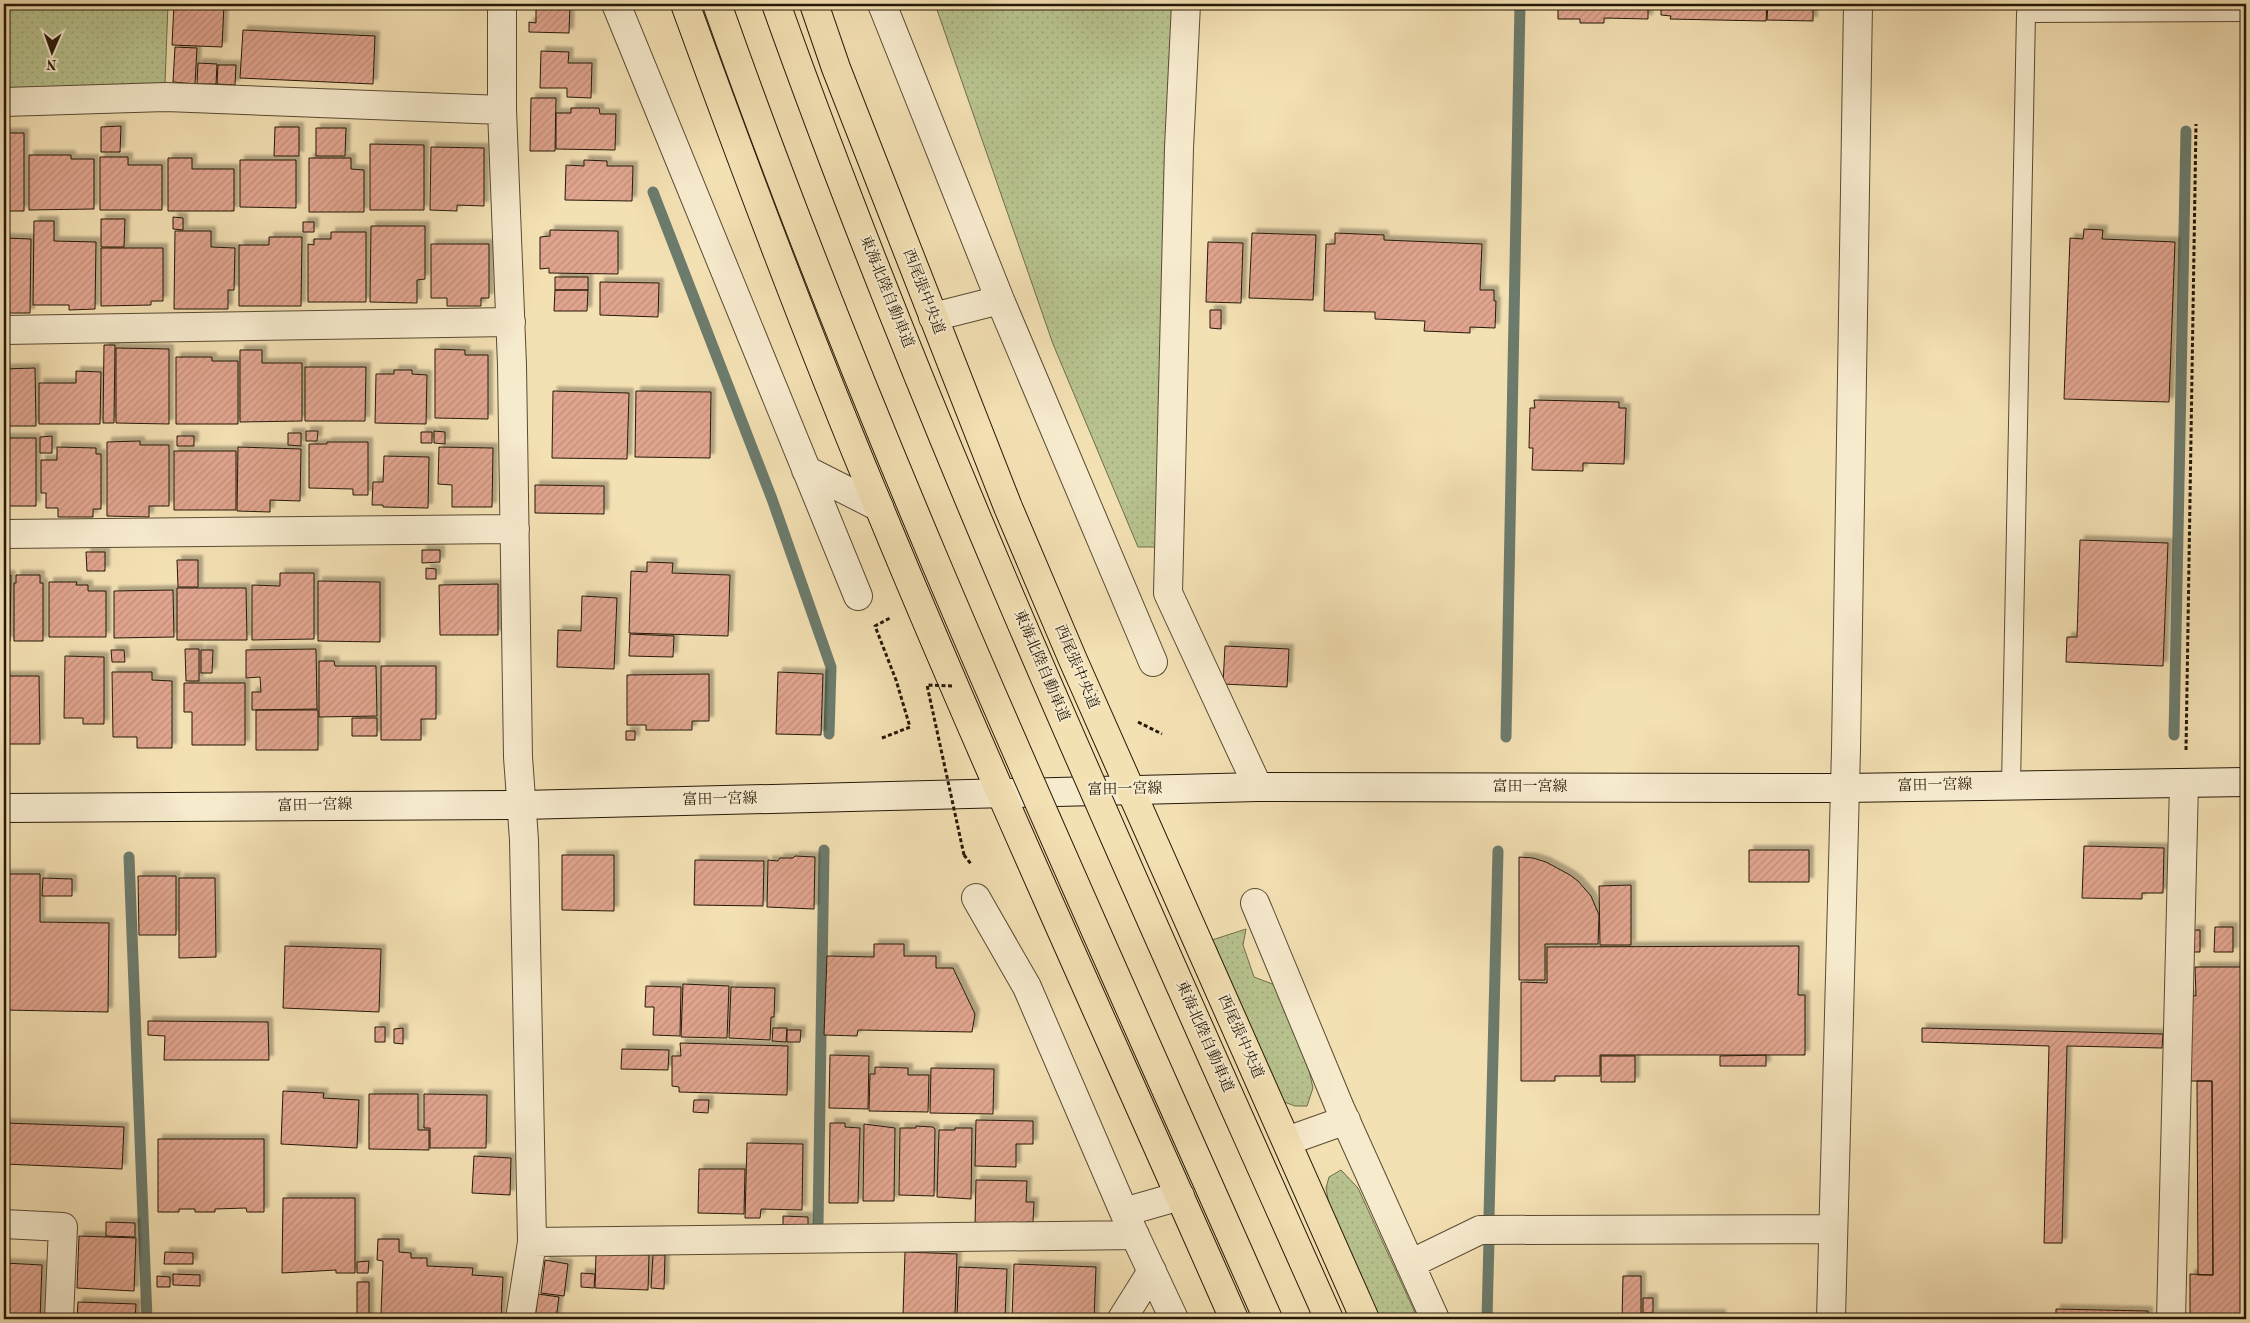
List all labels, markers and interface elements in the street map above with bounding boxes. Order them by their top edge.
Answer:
north arrow [28,28,78,78]
text: N [46,57,57,71]
street label: 東海北陸自動車道 [857,233,917,350]
street label: 西尾張中央道 [900,247,948,337]
street label: 東海北陸自動車道 [1011,607,1073,724]
street label: 西尾張中央道 [1052,622,1102,711]
street label: 富田一宮線 [1897,776,1973,794]
street label: 富田一宮線 [1492,778,1568,795]
street label: 富田一宮線 [1087,780,1163,798]
street label: 富田一宮線 [682,790,758,808]
street label: 富田一宮線 [277,796,353,814]
street label: 東海北陸自動車道 [1173,978,1237,1095]
street label: 西尾張中央道 [1215,992,1267,1081]

